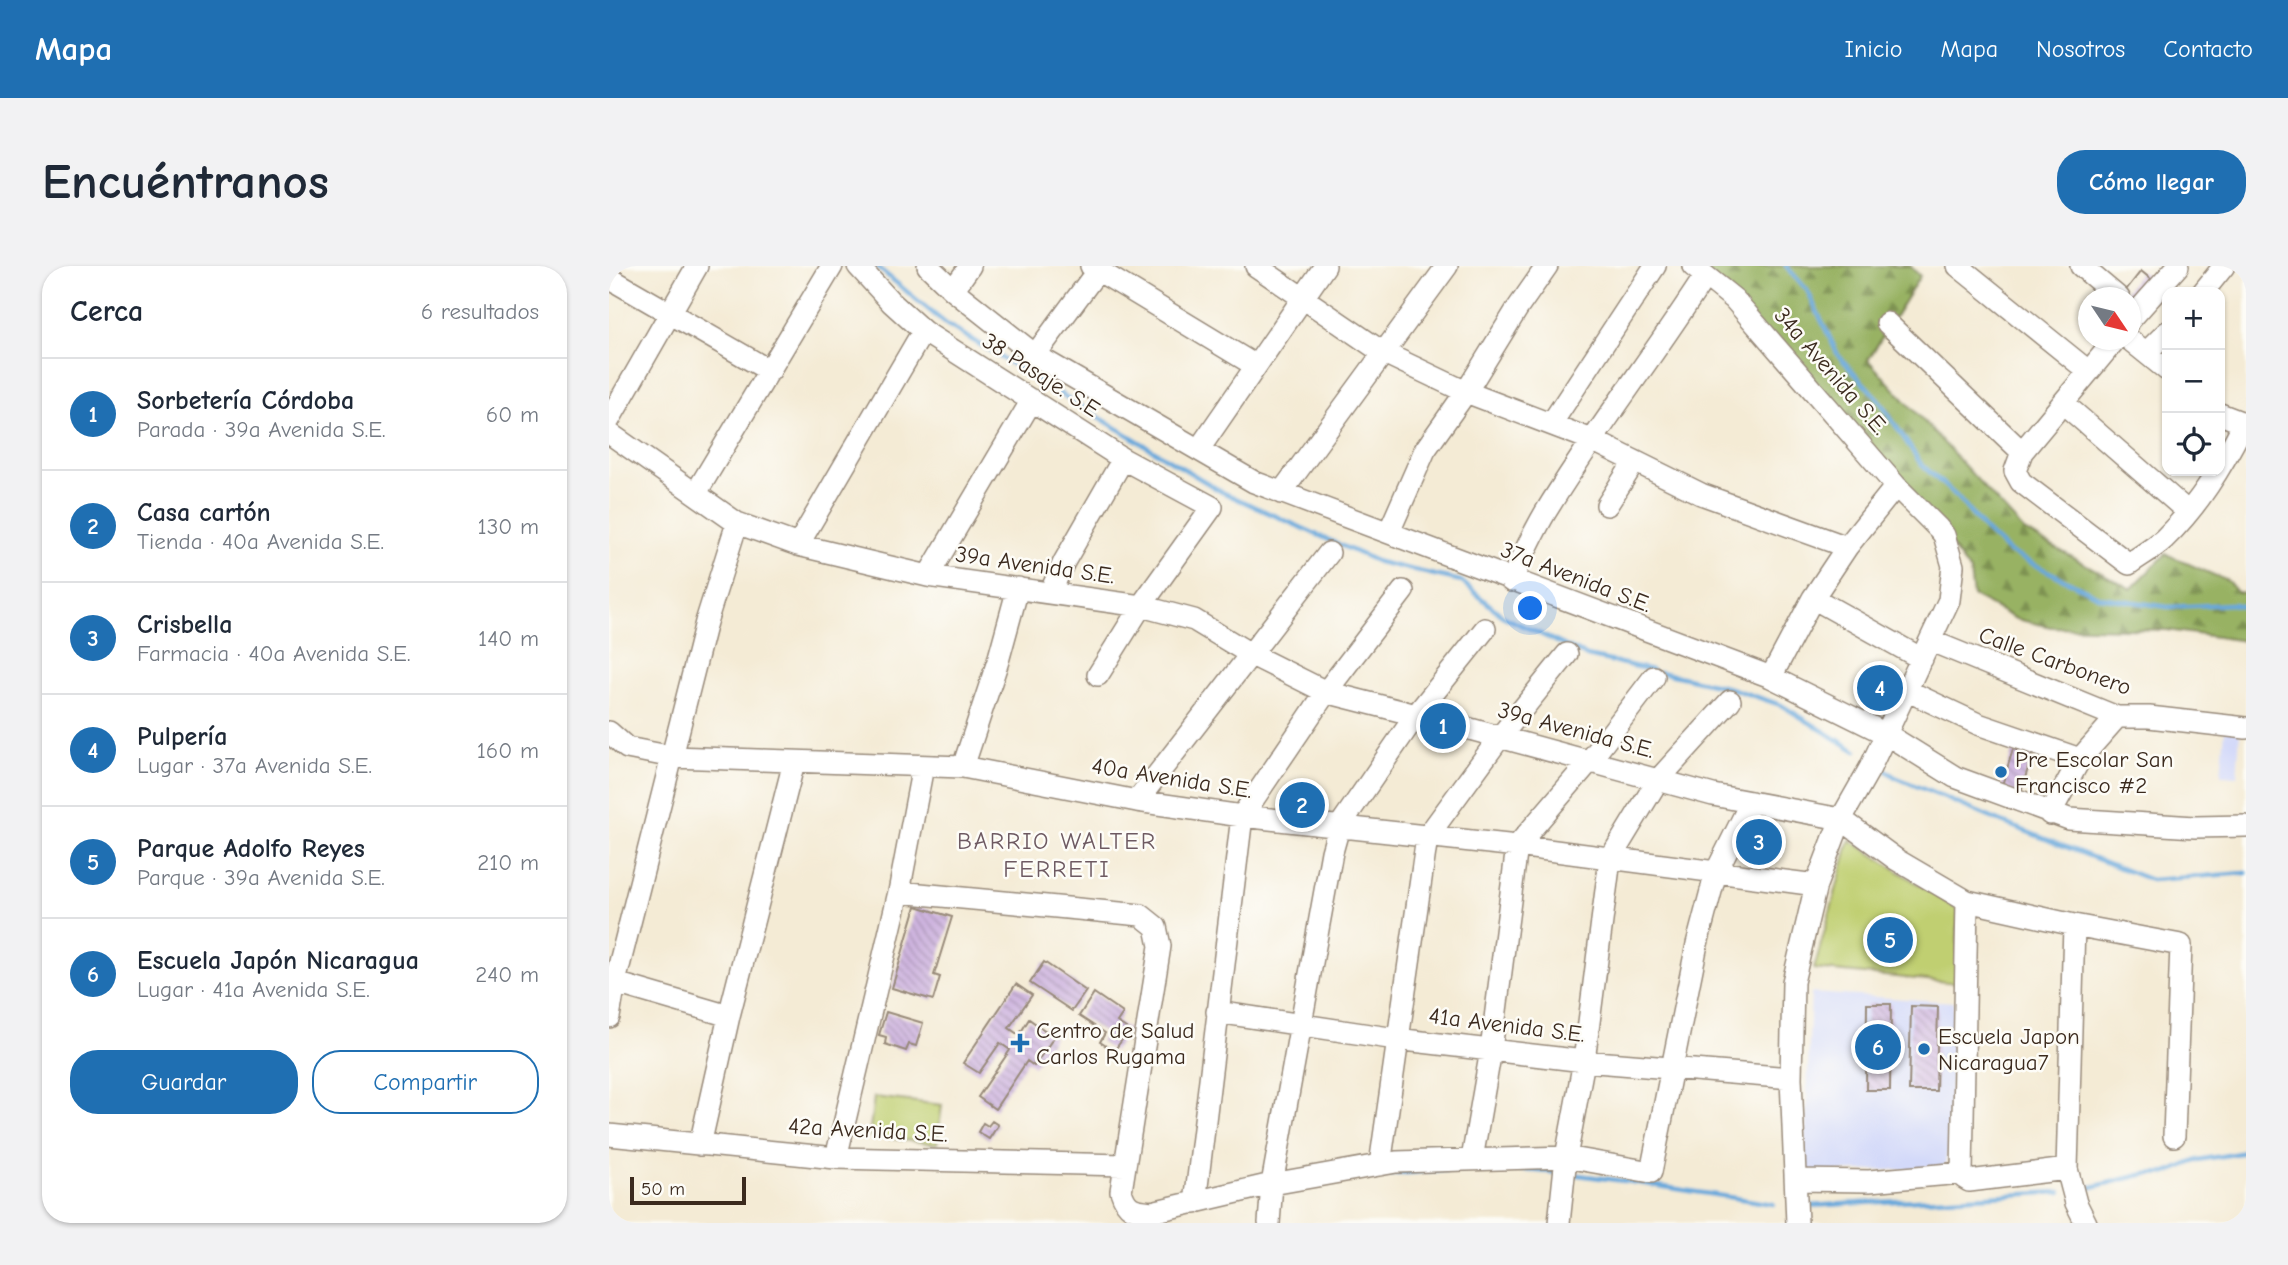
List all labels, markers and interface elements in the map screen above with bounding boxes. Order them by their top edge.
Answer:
text: Mapa [35,30,112,68]
text: Inicio [1845,35,1902,63]
text: Mapa [1940,35,1998,63]
text: Nosotros [2036,35,2125,63]
text: Contacto [2163,35,2253,63]
button: Cómo llegar [2057,150,2246,214]
text: Encuéntranos [42,154,329,210]
north arrow [2078,287,2141,350]
map controls [2162,287,2225,476]
button: + [2162,287,2225,350]
text: Cerca [70,294,143,329]
text: 6 resultados [421,298,539,325]
street label: 34a Avenida S.E. [1768,302,1894,440]
street label: 38 Pasaje. S.E [977,327,1105,423]
button: − [2162,350,2225,413]
text: Sorbetería Córdoba [137,386,354,416]
text: 1 [88,401,98,428]
text: 60 m [486,401,539,428]
button: locate [2162,413,2225,476]
text: Parada · 39a Avenida S.E. [137,416,386,443]
text: Casa cartón [137,498,271,528]
text: 2 [87,513,99,540]
text: 130 m [478,513,539,540]
text: Tienda · 40a Avenida S.E. [137,528,384,555]
street label: 37a Avenida S.E. [1497,536,1655,618]
street label: 39a Avenida S.E. [954,540,1116,590]
your location [1513,591,1547,625]
text: Crisbella [137,610,232,640]
street label: Calle Carbonero [1975,621,2135,701]
text: 3 [87,625,99,652]
text: 140 m [478,625,539,652]
text: Farmacia · 40a Avenida S.E. [137,640,410,667]
pin: 4 [1857,662,1903,714]
street label: 39a Avenida S.E. [1495,696,1657,764]
pin: 1 [1420,700,1466,752]
text: Pulpería [137,722,227,752]
text: 4 [88,737,98,764]
text: 160 m [477,737,539,764]
place label: Pre Escolar San Francisco #2 [2015,746,2173,799]
text: Lugar · 37a Avenida S.E. [137,752,372,779]
street label: 40a Avenida S.E. [1090,752,1254,804]
marker: Pre Escolar San Francisco #2 [1993,764,2009,780]
pin: 2 [1279,779,1325,831]
pin: 3 [1736,816,1782,868]
district label: BARRIO WALTER FERRETI [957,827,1157,883]
text: Parque Adolfo Reyes [137,834,365,864]
text: 5 [87,849,99,876]
text: 210 m [477,849,539,876]
text: Parque · 39a Avenida S.E. [137,864,385,891]
pin: 5 [1867,914,1913,966]
text: Escuela Japón Nicaragua [137,946,419,976]
text: 6 [87,961,99,988]
text: 240 m [475,961,539,988]
text: Lugar · 41a Avenida S.E. [137,976,370,1003]
street label: 41a Avenida S.E. [1427,1002,1587,1048]
place label: Centro de Salud Carlos Rugama [1036,1017,1194,1070]
pin: 6 [1855,1021,1901,1073]
place label: Escuela Japon Nicaragua7 [1938,1023,2080,1076]
marker: Centro de Salud Carlos Rugama [1010,1033,1030,1053]
marker: Escuela Japon Nicaragua7 [1916,1041,1932,1057]
button: Guardar [70,1050,298,1114]
button: Compartir [312,1050,539,1114]
street label: 42a Avenida S.E. [787,1112,949,1148]
scale bar [630,1174,745,1206]
text: 50 m [641,1178,685,1200]

